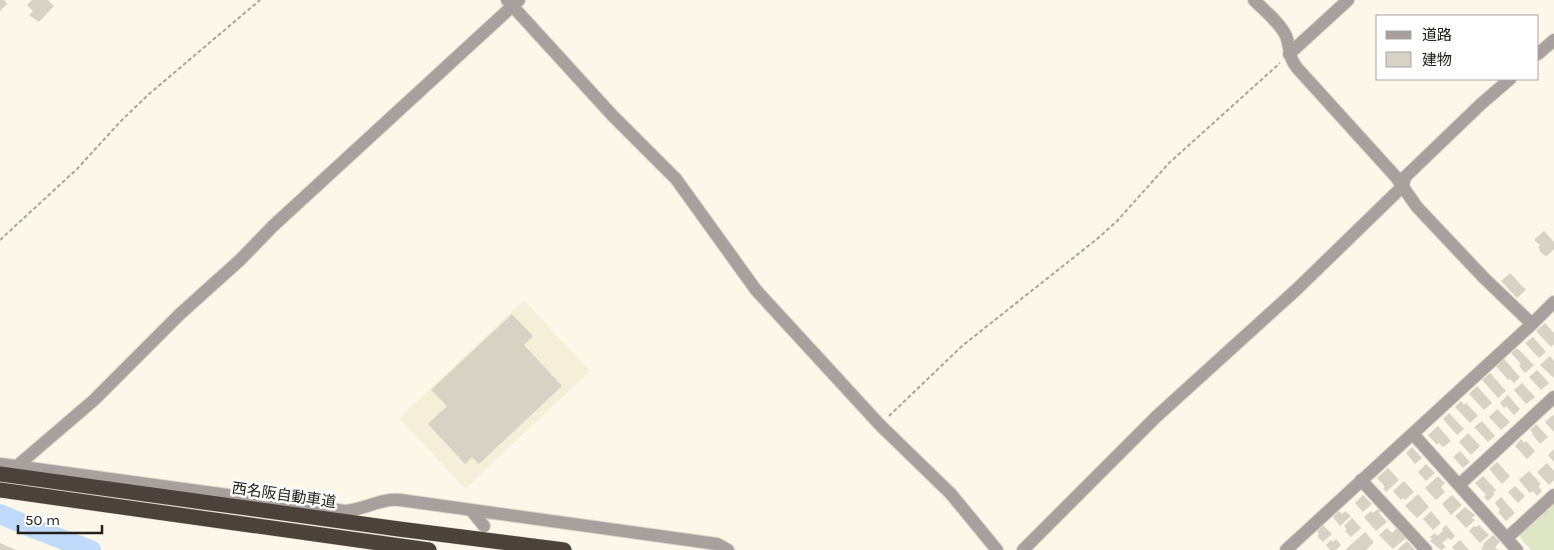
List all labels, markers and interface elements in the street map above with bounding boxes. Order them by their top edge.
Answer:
legend [1376,15,1539,80]
text: 道路 [1422,26,1452,44]
text: 建物 [1422,51,1452,69]
street label: 西名阪自動車道 [231,479,337,511]
scale bar [18,502,101,534]
text: 50 m [25,511,60,529]

